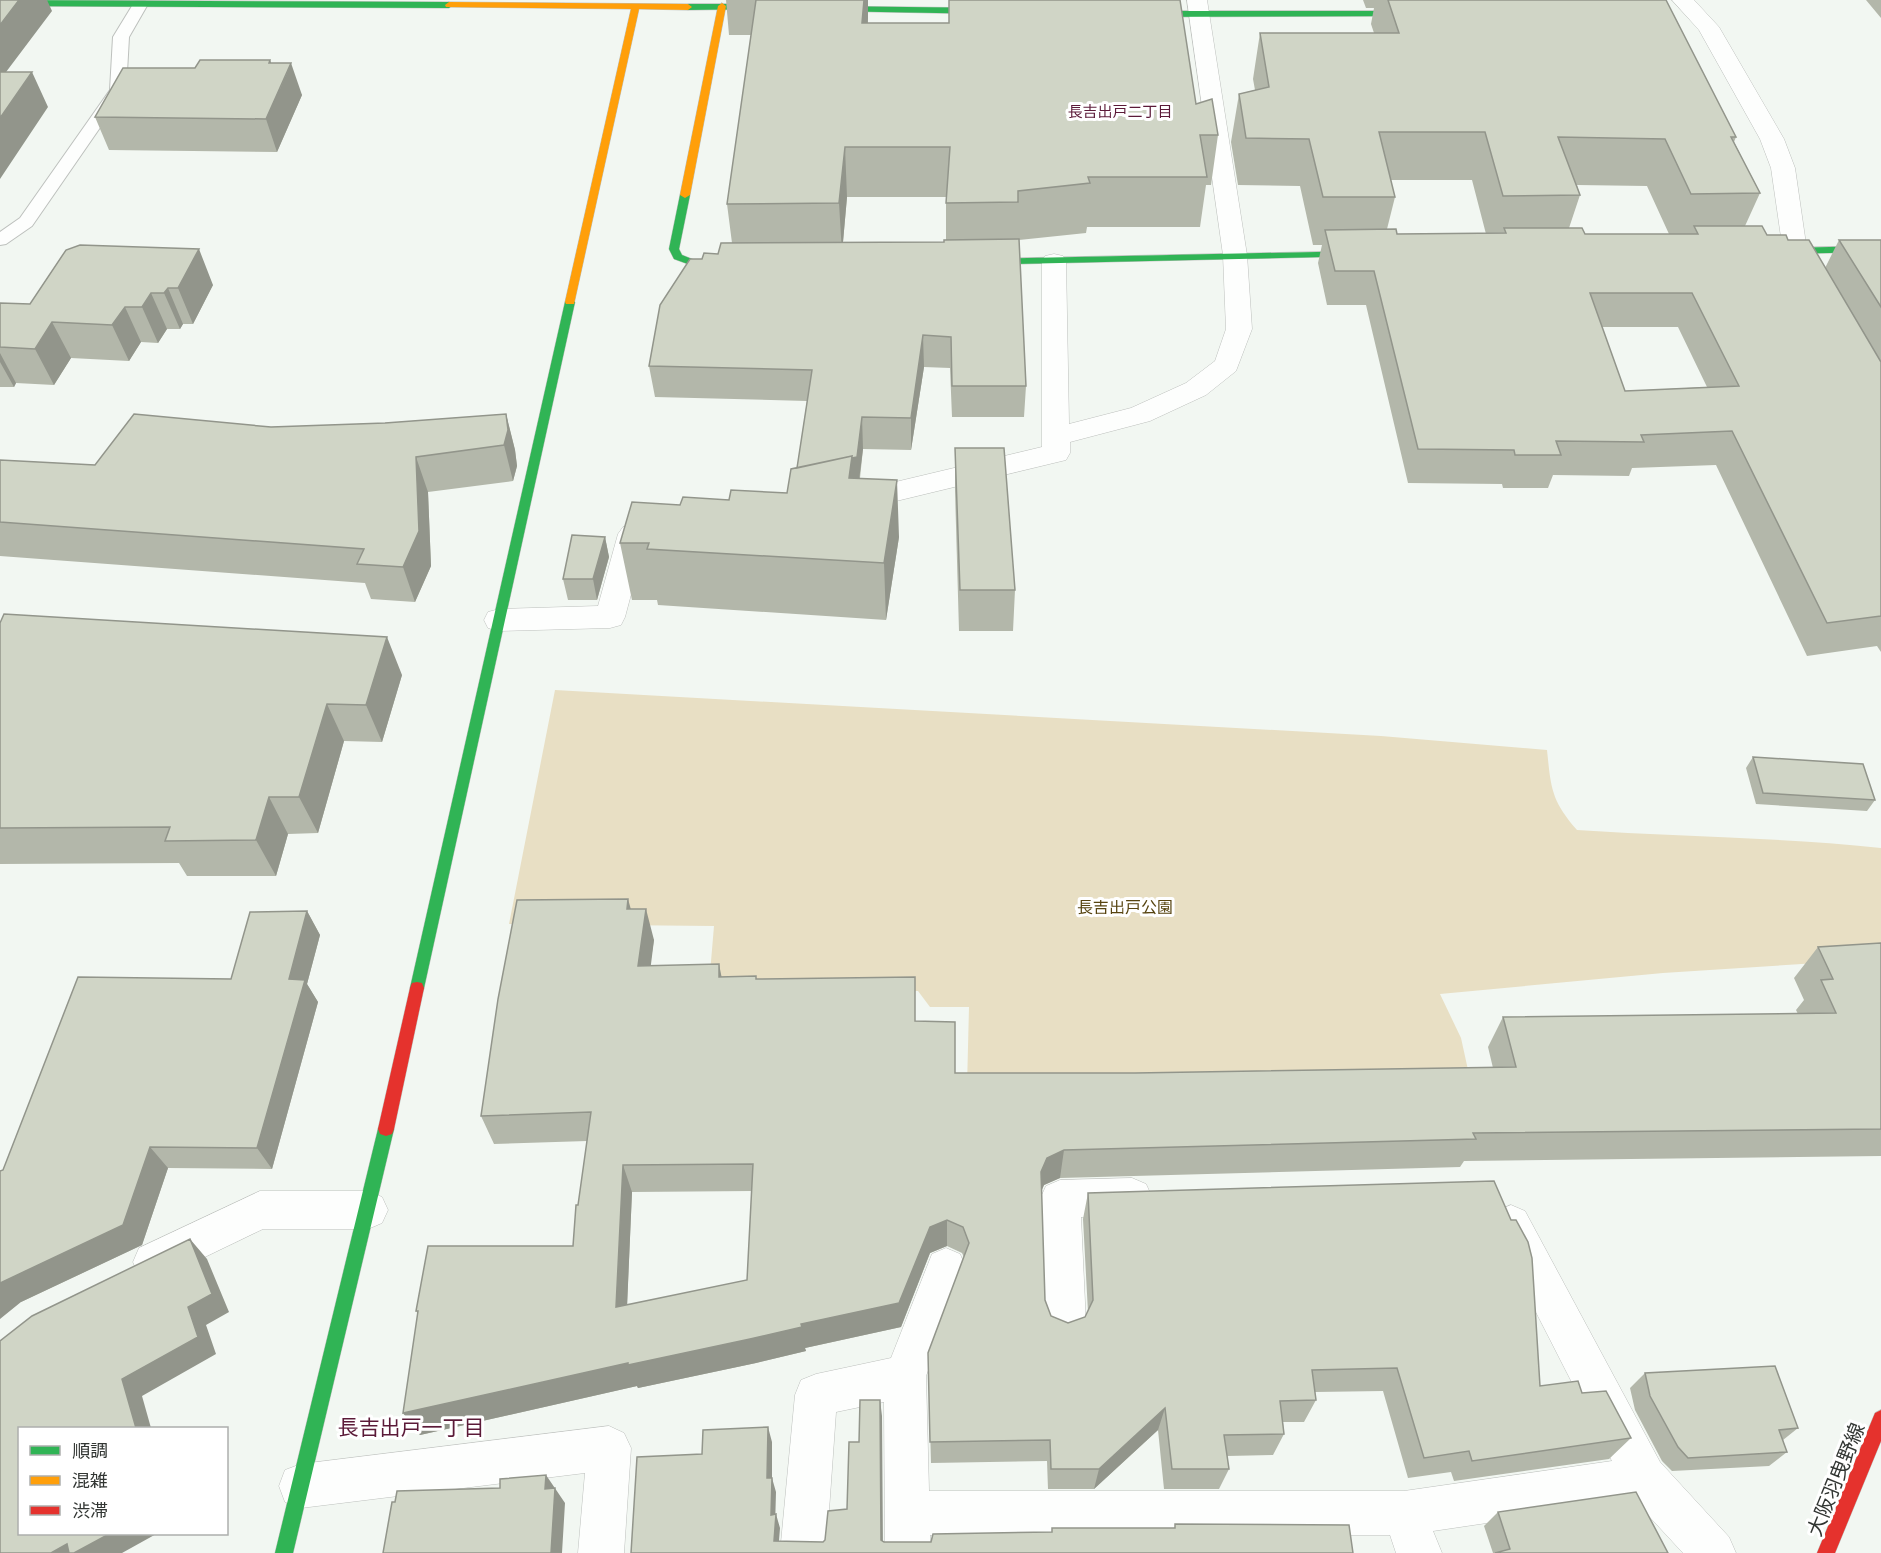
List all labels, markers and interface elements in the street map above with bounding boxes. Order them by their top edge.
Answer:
district label: 長吉出戸二丁目 [1067,102,1173,120]
park label: 長吉出戸公園 [1077,897,1173,916]
district label: 長吉出戸一丁目 [338,1414,485,1439]
street label: 大阪羽曳野線 [1801,1419,1869,1539]
legend [18,1427,228,1535]
text: 順調 [72,1439,108,1461]
text: 混雑 [72,1469,108,1491]
text: 渋滞 [72,1499,108,1521]

